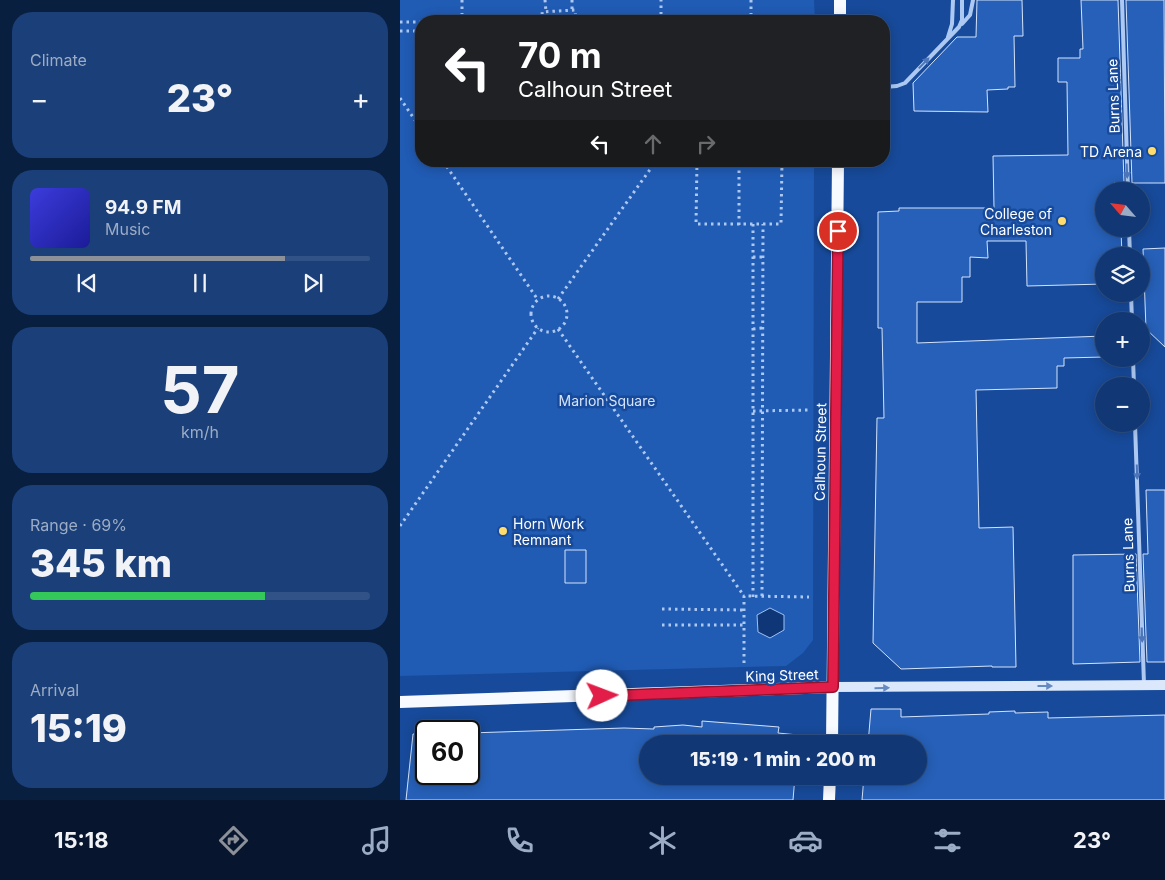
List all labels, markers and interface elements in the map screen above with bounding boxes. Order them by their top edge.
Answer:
text: 70 m [518,34,602,76]
icon: left [435,35,500,100]
text: Climate [30,50,87,70]
one-way arrow [918,57,930,69]
street label: Burns Lane [1103,58,1123,134]
text: 23° [167,75,233,121]
text: Calhoun Street [518,76,672,102]
text: − [30,82,49,116]
text: + [351,82,370,116]
icon: left [586,130,614,158]
icon: ahead [639,130,667,158]
icon: right [692,130,720,158]
place label: TD Arena [1080,143,1142,160]
marker: TD Arena [1146,145,1158,157]
one-way arrow [1123,163,1131,179]
north arrow [1095,182,1150,238]
map controls [1095,182,1150,432]
text: 94.9 FM [105,196,181,219]
place label: College of Charleston [980,205,1052,238]
pin [817,210,859,252]
marker: College of Charleston [1056,215,1068,227]
icon: arrive [824,217,852,245]
text: Music [105,219,150,239]
button: layers [1095,247,1150,302]
icon: previous [73,269,101,297]
icon: pause [186,269,214,297]
icon: next [299,269,327,297]
button: + [1095,312,1150,367]
text: 57 [160,350,240,429]
button: − [1095,377,1150,432]
park label: Marion Square [559,392,655,409]
street label: Calhoun Street [811,402,829,501]
text: km/h [181,422,219,442]
one-way arrow [1133,465,1141,481]
text: Range · 69% [30,515,127,535]
place label: Horn Work Remnant [513,515,584,548]
street label: Burns Lane [1118,517,1138,593]
marker: Horn Work Remnant [497,525,509,537]
text: 345 km [30,540,172,586]
one-way arrow [1138,627,1146,643]
street label: King Street [745,665,819,685]
position arrow [575,669,627,721]
text: Arrival [30,680,79,700]
one-way arrow [1037,682,1053,690]
one-way arrow [874,684,890,692]
text: 15:19 [30,705,127,751]
speed limit sign: 60 [415,720,480,785]
text: 15:19 · 1 min · 200 m [690,748,876,771]
icon: directions [216,823,251,858]
icon: music [359,823,394,858]
icon: phone [502,823,537,858]
icon: climate [645,823,680,858]
icon: car [788,823,823,858]
icon: filters [930,823,965,858]
text: 15:18 [54,827,109,853]
text: 23° [1073,827,1111,853]

